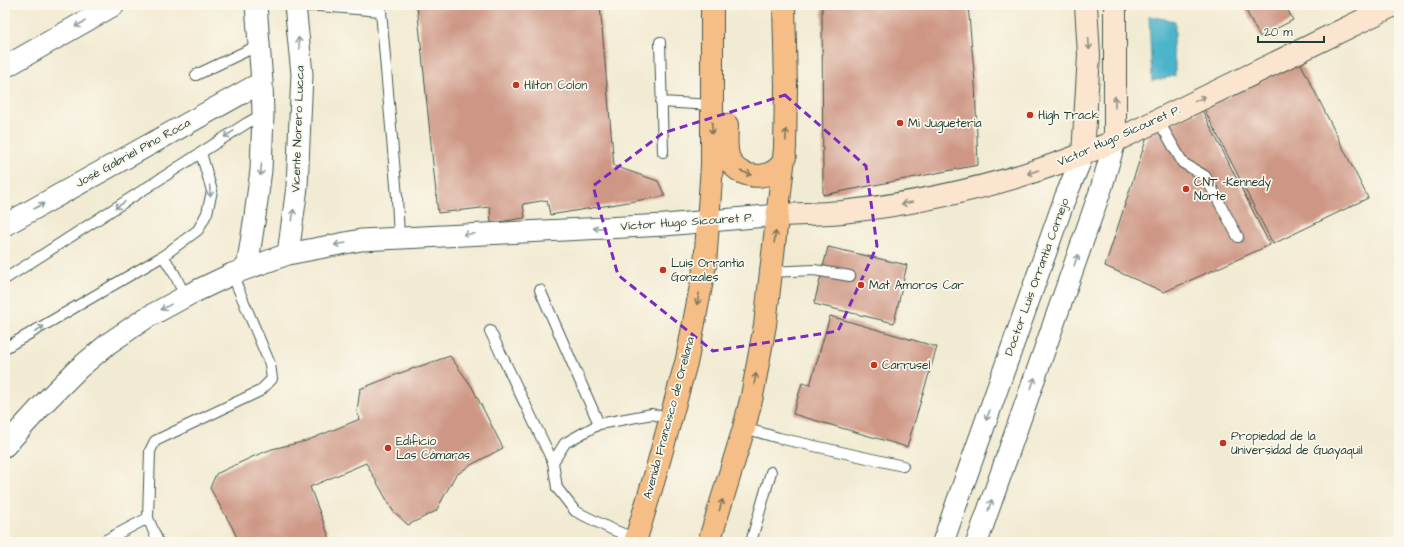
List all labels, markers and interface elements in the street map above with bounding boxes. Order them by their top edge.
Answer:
scale bar [1258,18,1324,44]
one-way arrow [74,21,86,29]
text: 20 m [1264,24,1293,41]
one-way arrow [295,37,302,50]
one-way arrow [1085,37,1092,50]
street label: Vicente Norero Lucca [287,65,309,193]
place label: Hilton Colon [524,77,587,94]
marker: Hilton Colon [511,80,521,90]
one-way arrow [1194,95,1206,102]
one-way arrow [1111,96,1119,109]
street label: Víctor Hugo Sicouret P. [1055,101,1184,172]
place label: High Track [1038,107,1100,125]
marker: High Track [1025,110,1035,120]
street label: José Gabriel Pino Roca [72,114,194,192]
place label: Mi Jugueteria [908,115,982,133]
marker: Mi Jugueteria [895,118,905,128]
one-way arrow [708,121,716,134]
one-way arrow [782,129,789,142]
one-way arrow [223,131,235,139]
one-way arrow [257,163,264,176]
one-way arrow [1027,169,1039,177]
one-way arrow [740,170,752,178]
place label: CNT -Kennedy Norte [1194,174,1271,205]
one-way arrow [207,184,214,197]
marker: CNT -Kennedy Norte [1181,184,1191,194]
street label: Doctor Luis Orrantia Cornejo [1001,196,1074,358]
one-way arrow [901,199,914,207]
one-way arrow [115,201,126,209]
one-way arrow [33,202,45,209]
one-way arrow [289,209,297,222]
street label: Víctor Hugo Sicouret P. [620,209,754,236]
one-way arrow [593,225,606,232]
one-way arrow [463,231,476,238]
one-way arrow [771,231,779,244]
one-way arrow [334,240,347,248]
one-way arrow [1072,254,1080,266]
place label: Luis Orrantia Gonzales [671,255,744,286]
marker: Luis Orrantia Gonzales [658,265,668,275]
place label: Mat Amoros Car [869,277,964,294]
marker: Mat Amoros Car [856,280,866,290]
one-way arrow [694,292,702,305]
one-way arrow [160,303,172,311]
one-way arrow [33,324,45,332]
street label: Avenida Francisco de Orellana [639,335,699,501]
place label: Carrusel [882,357,930,374]
marker: Carrusel [869,360,879,370]
one-way arrow [751,373,759,386]
one-way arrow [1029,377,1037,389]
one-way arrow [984,408,991,421]
place label: Propiedad de la Universidad de Guayaquil [1231,428,1363,460]
place label: Edificio Las Cámaras [396,433,470,464]
marker: Propiedad de la Universidad de Guayaquil [1218,438,1228,448]
marker: Edificio Las Cámaras [383,443,393,453]
one-way arrow [718,498,725,511]
one-way arrow [986,500,994,512]

